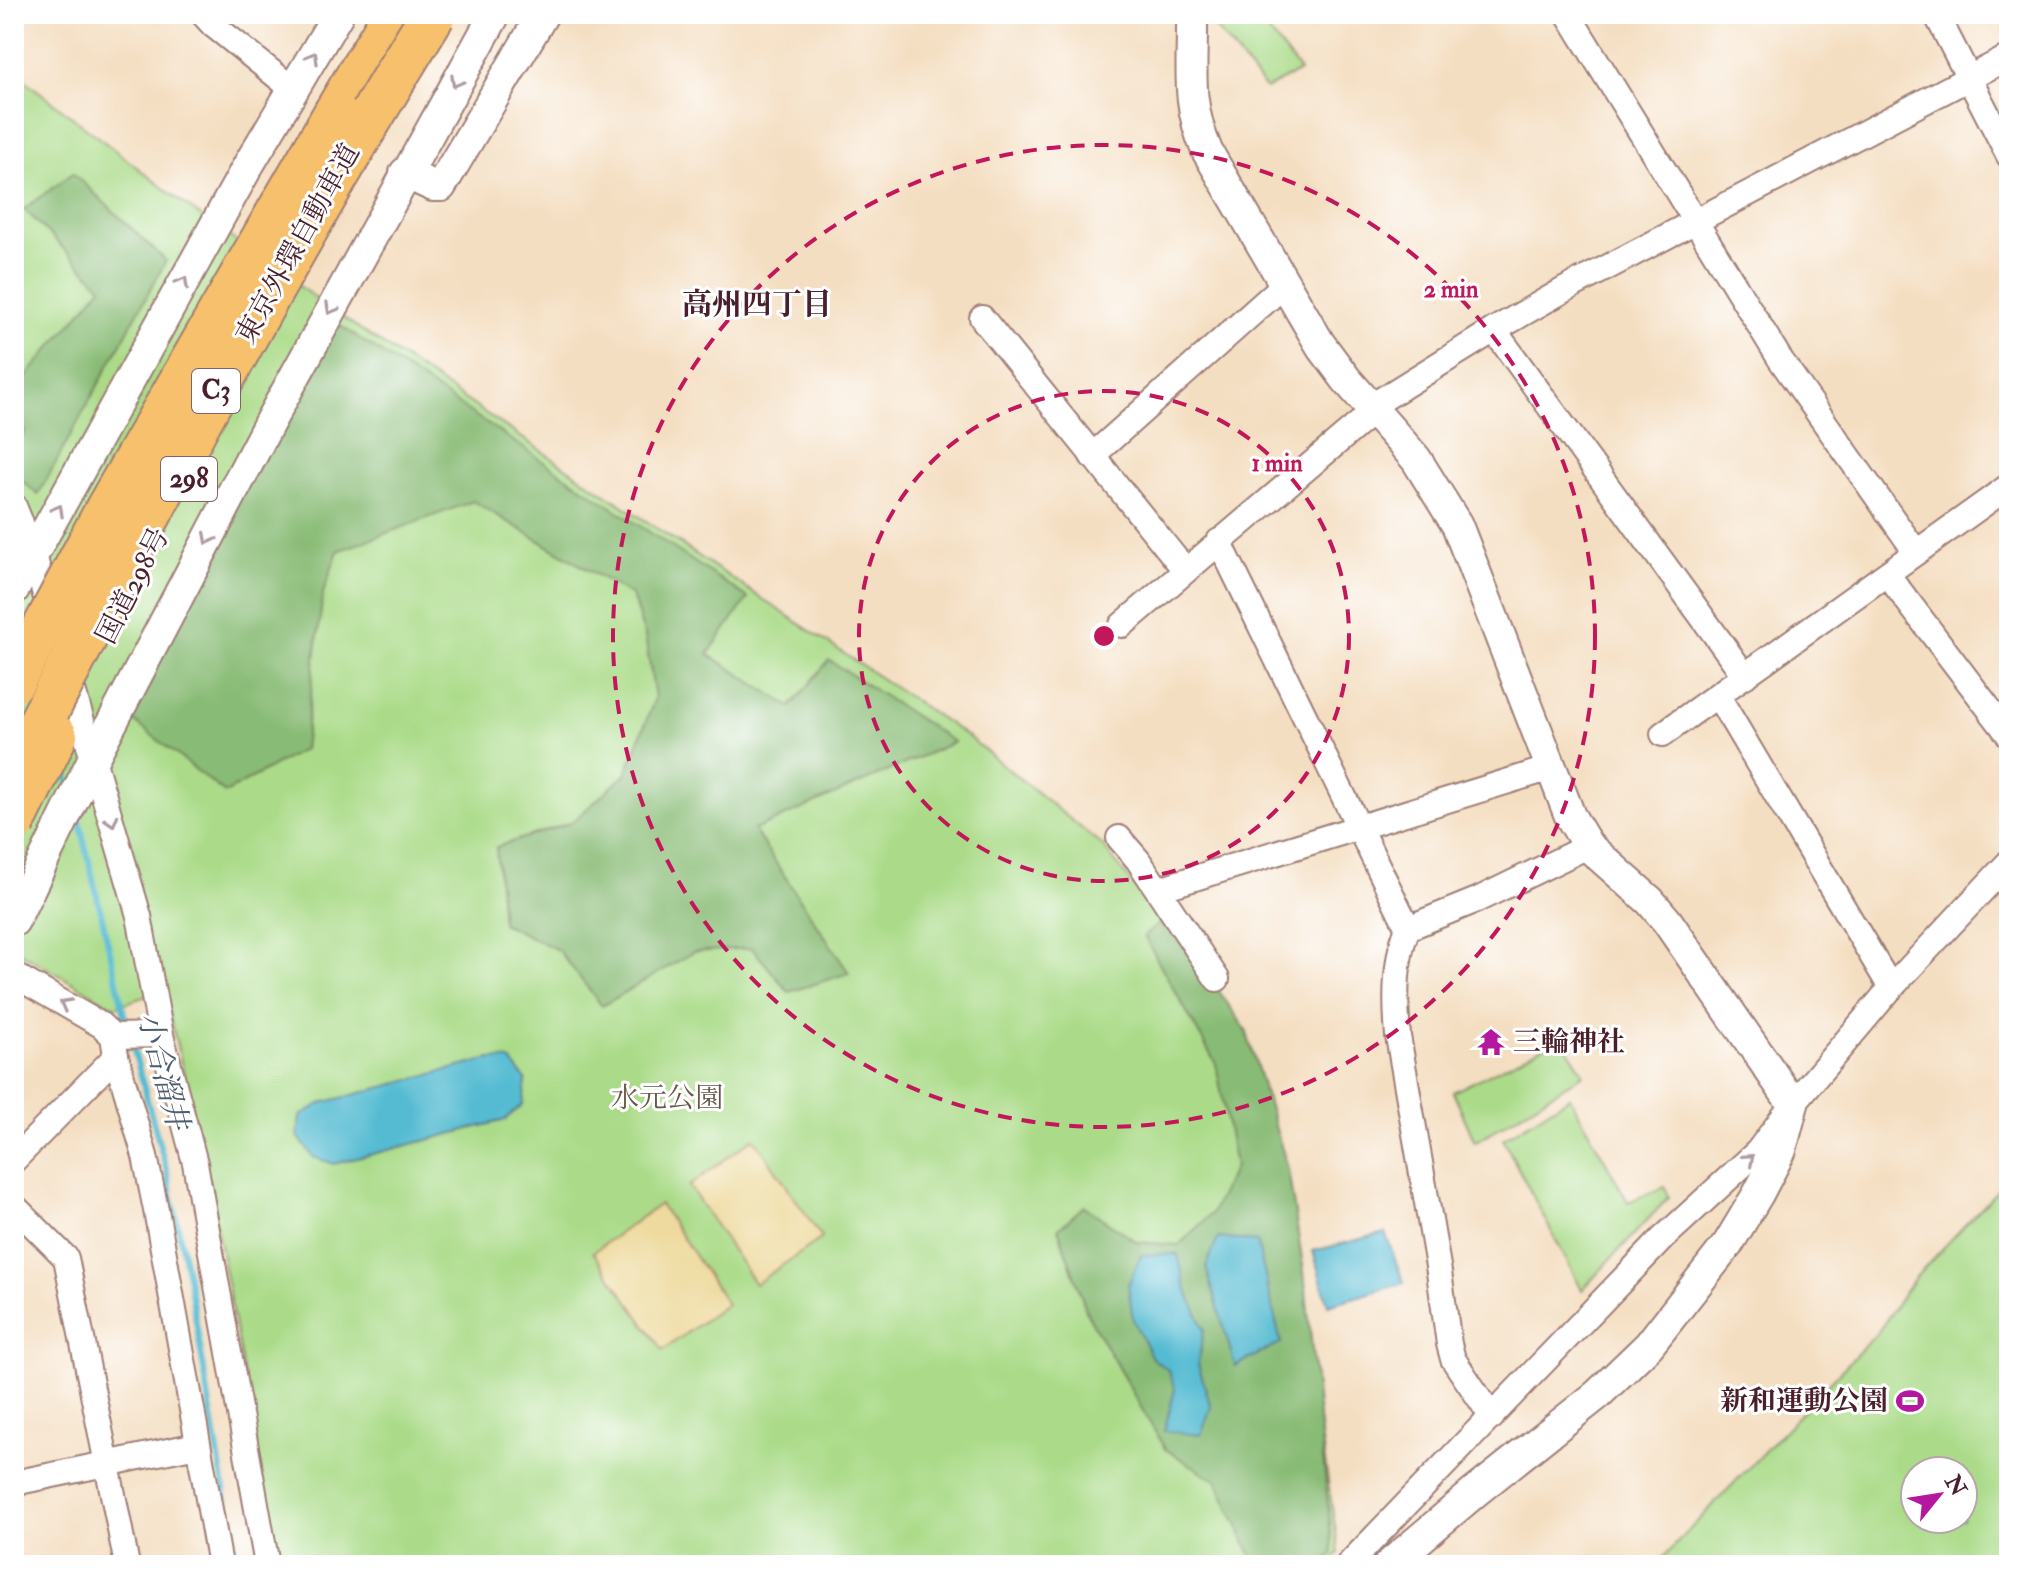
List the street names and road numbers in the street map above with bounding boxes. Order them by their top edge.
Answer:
street label: 東京外環自動車道 [228,138,368,350]
road number: C3 [192,369,240,413]
road number: 298 [161,457,217,501]
street label: 国道298号 [89,522,177,650]

